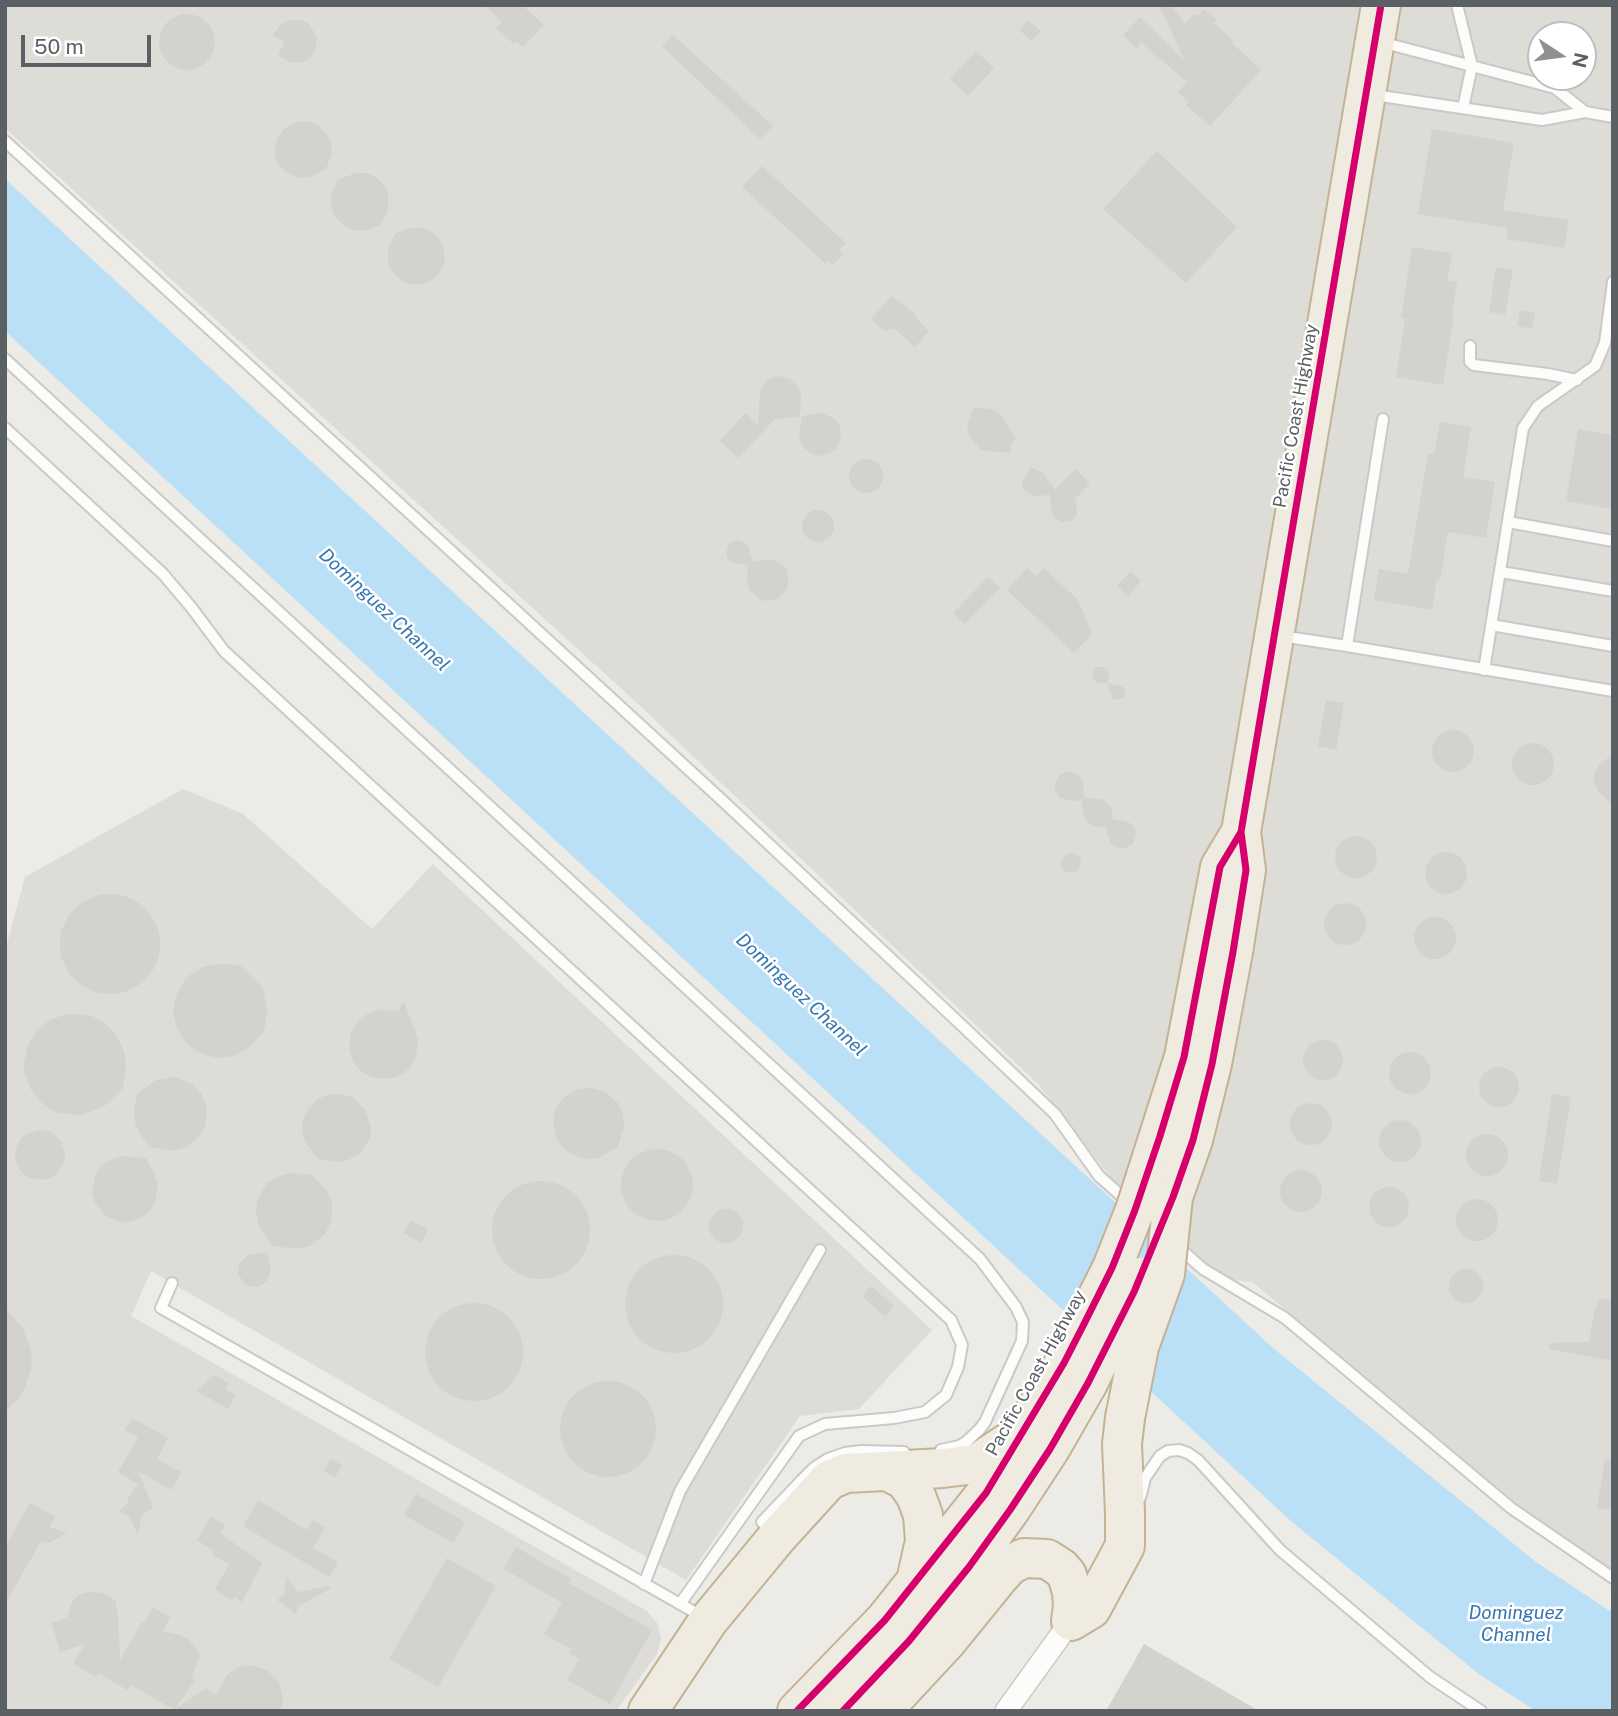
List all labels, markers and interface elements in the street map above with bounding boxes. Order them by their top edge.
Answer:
scale bar [24,21,154,65]
north arrow [1527,21,1597,91]
text: 50 m [34,34,84,59]
text: N [1568,51,1593,70]
street label: Pacific Coast Highway [1269,322,1323,510]
water label: Dominguez Channel [314,544,454,676]
water label: Dominguez Channel [731,929,871,1061]
street label: Pacific Coast Highway [981,1286,1091,1460]
water label: Dominguez Channel [1469,1602,1563,1646]

